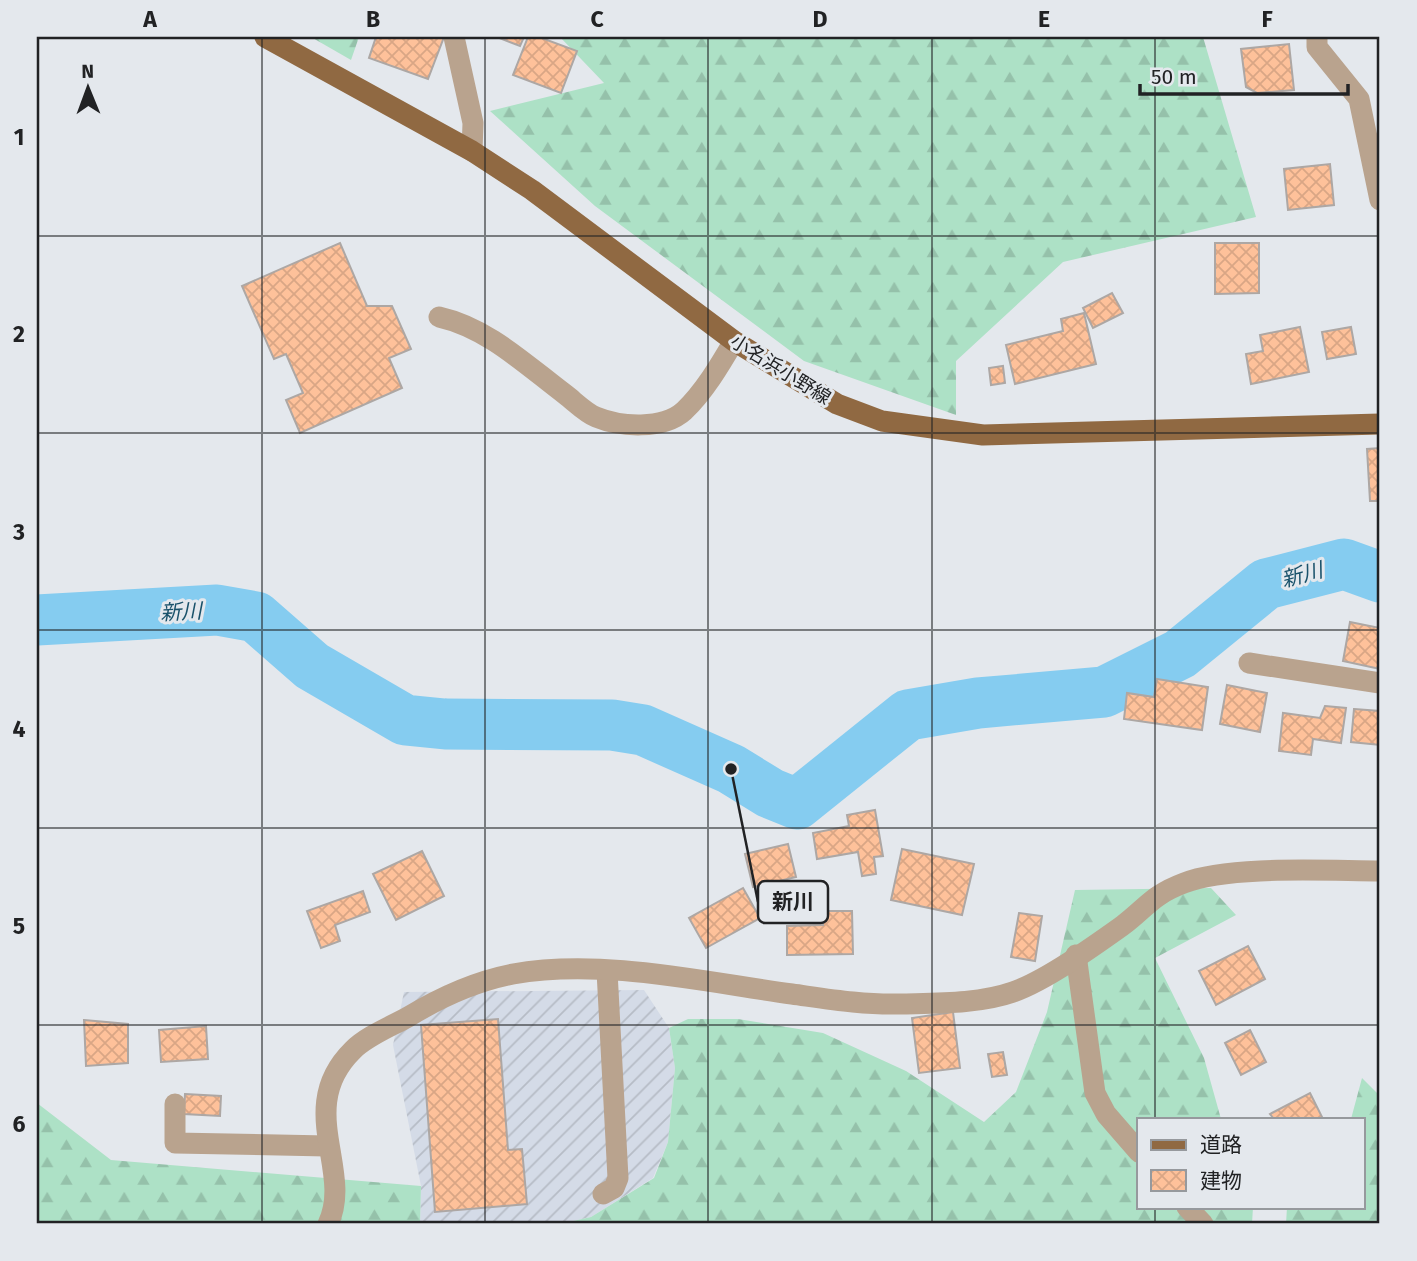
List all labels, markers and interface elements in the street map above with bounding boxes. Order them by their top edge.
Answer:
text: A [142,5,157,33]
text: B [366,5,380,33]
text: C [590,5,604,33]
text: D [813,5,828,33]
text: E [1038,5,1050,33]
text: F [1261,5,1273,33]
north arrow [52,52,122,122]
scale bar [1140,52,1349,96]
text: N [81,60,94,83]
text: 50 m [1151,64,1197,90]
text: 1 [14,123,24,151]
text: 2 [13,320,25,348]
street label: 小名浜小野線 [726,329,835,409]
text: 3 [12,518,25,546]
water label: 新川 [1278,556,1328,593]
water label: 新川 [159,598,205,626]
text: 4 [13,715,26,743]
callout: 新川 [758,881,828,923]
text: 新川 [772,889,814,915]
text: 5 [13,912,25,940]
text: 6 [13,1110,26,1138]
legend [1137,1118,1364,1208]
text: 道路 [1200,1132,1242,1158]
text: 建物 [1200,1168,1242,1194]

